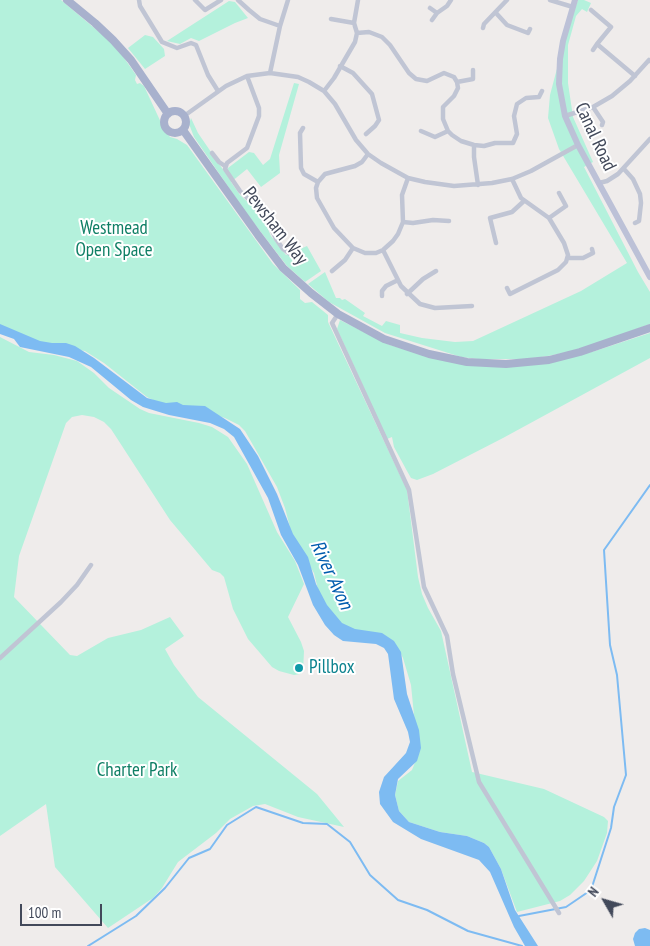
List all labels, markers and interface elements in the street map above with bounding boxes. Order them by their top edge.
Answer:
street label: Canal Road [569,99,621,175]
street label: Pewsham Way [238,183,312,269]
park label: Westmead Open Space [75,218,153,262]
water label: River Avon [305,537,357,613]
place label: Pillbox [309,657,354,679]
marker: Pillbox [293,662,305,674]
park label: Charter Park [97,760,177,782]
north arrow [580,876,630,926]
text: N [584,883,603,900]
scale bar [22,894,105,926]
text: 100 m [28,903,61,922]

